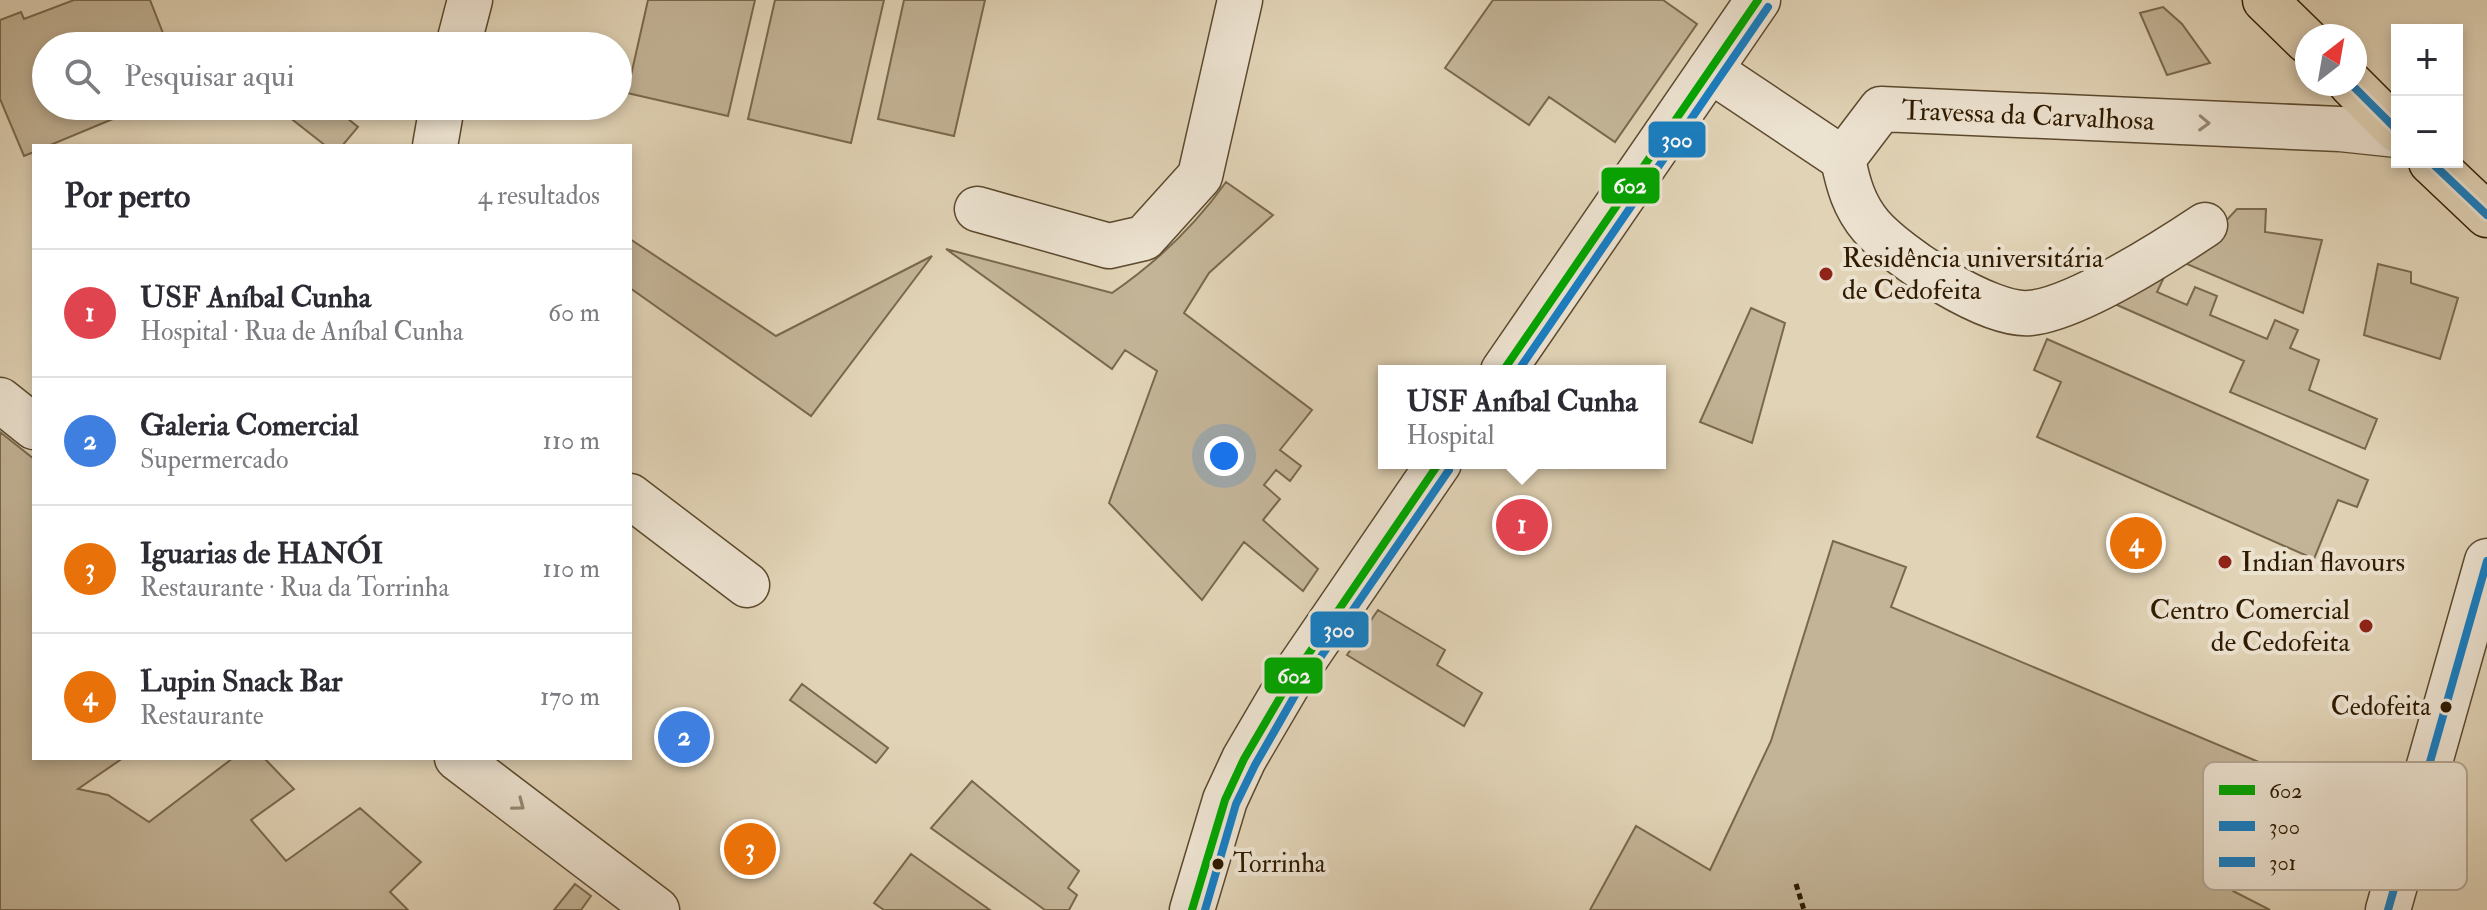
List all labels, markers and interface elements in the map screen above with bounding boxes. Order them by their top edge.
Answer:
north arrow [2295,24,2367,96]
map controls [2391,24,2463,168]
button: + [2391,24,2463,96]
search box [32,32,632,120]
icon: search [60,54,104,98]
text: Pesquisar aqui [124,58,294,95]
street label: Travessa da Carvalhosa [1901,92,2156,138]
button: − [2391,96,2463,168]
one-way arrow [2198,114,2211,131]
line badge: 300 [1647,120,1707,159]
text: 300 [1661,126,1693,154]
line badge: 602 [1600,166,1661,205]
text: 602 [1613,172,1647,200]
text: Por perto [64,175,190,218]
text: 4 resultados [478,180,600,212]
place label: Residência universitária de Cedofeita [1842,241,2104,308]
marker: Residência universitária de Cedofeita [1817,265,1835,283]
text: USF Aníbal Cunha [140,279,371,316]
text: 1 [85,297,95,329]
text: 60 m [548,297,600,329]
text: Hospital · Rua de Aníbal Cunha [140,316,463,348]
popup [1378,365,1666,469]
text: USF Aníbal Cunha [1406,383,1638,420]
text: Galeria Comercial [140,407,359,444]
text: Hospital [1406,420,1494,452]
text: 2 [83,425,97,457]
text: 110 m [543,425,600,457]
your location [1204,436,1244,476]
text: Supermercado [140,444,289,476]
pin: 1 [1496,495,1548,555]
pin: 4 [2110,513,2162,573]
text: Iguarias de HANÓI [140,535,383,572]
place label: Indian flavours [2241,545,2405,580]
text: 3 [85,553,95,585]
text: 110 m [543,553,600,585]
marker: Indian flavours [2216,553,2234,571]
text: Restaurante · Rua da Torrinha [140,572,449,604]
place label: Centro Comercial de Cedofeita [2150,593,2350,660]
line badge: 300 [1309,610,1370,649]
text: 300 [1323,616,1355,644]
marker: Centro Comercial de Cedofeita [2357,617,2375,635]
line badge: 602 [1263,656,1324,695]
text: 602 [1277,662,1311,690]
text: Lupin Snack Bar [140,663,343,700]
text: 4 [83,681,97,713]
text: 170 m [540,681,600,713]
place label: Cedofeita [2331,691,2431,723]
marker: Cedofeita [2438,699,2454,715]
text: Restaurante [140,700,264,732]
pin: 2 [658,707,710,767]
legend [2203,762,2467,890]
text: 602 [2269,777,2303,805]
one-way arrow [510,796,525,810]
text: 300 [2269,813,2300,841]
pin: 3 [724,819,776,879]
place label: Torrinha [1233,848,1326,880]
text: 301 [2269,849,2296,877]
marker: Torrinha [1210,856,1226,872]

